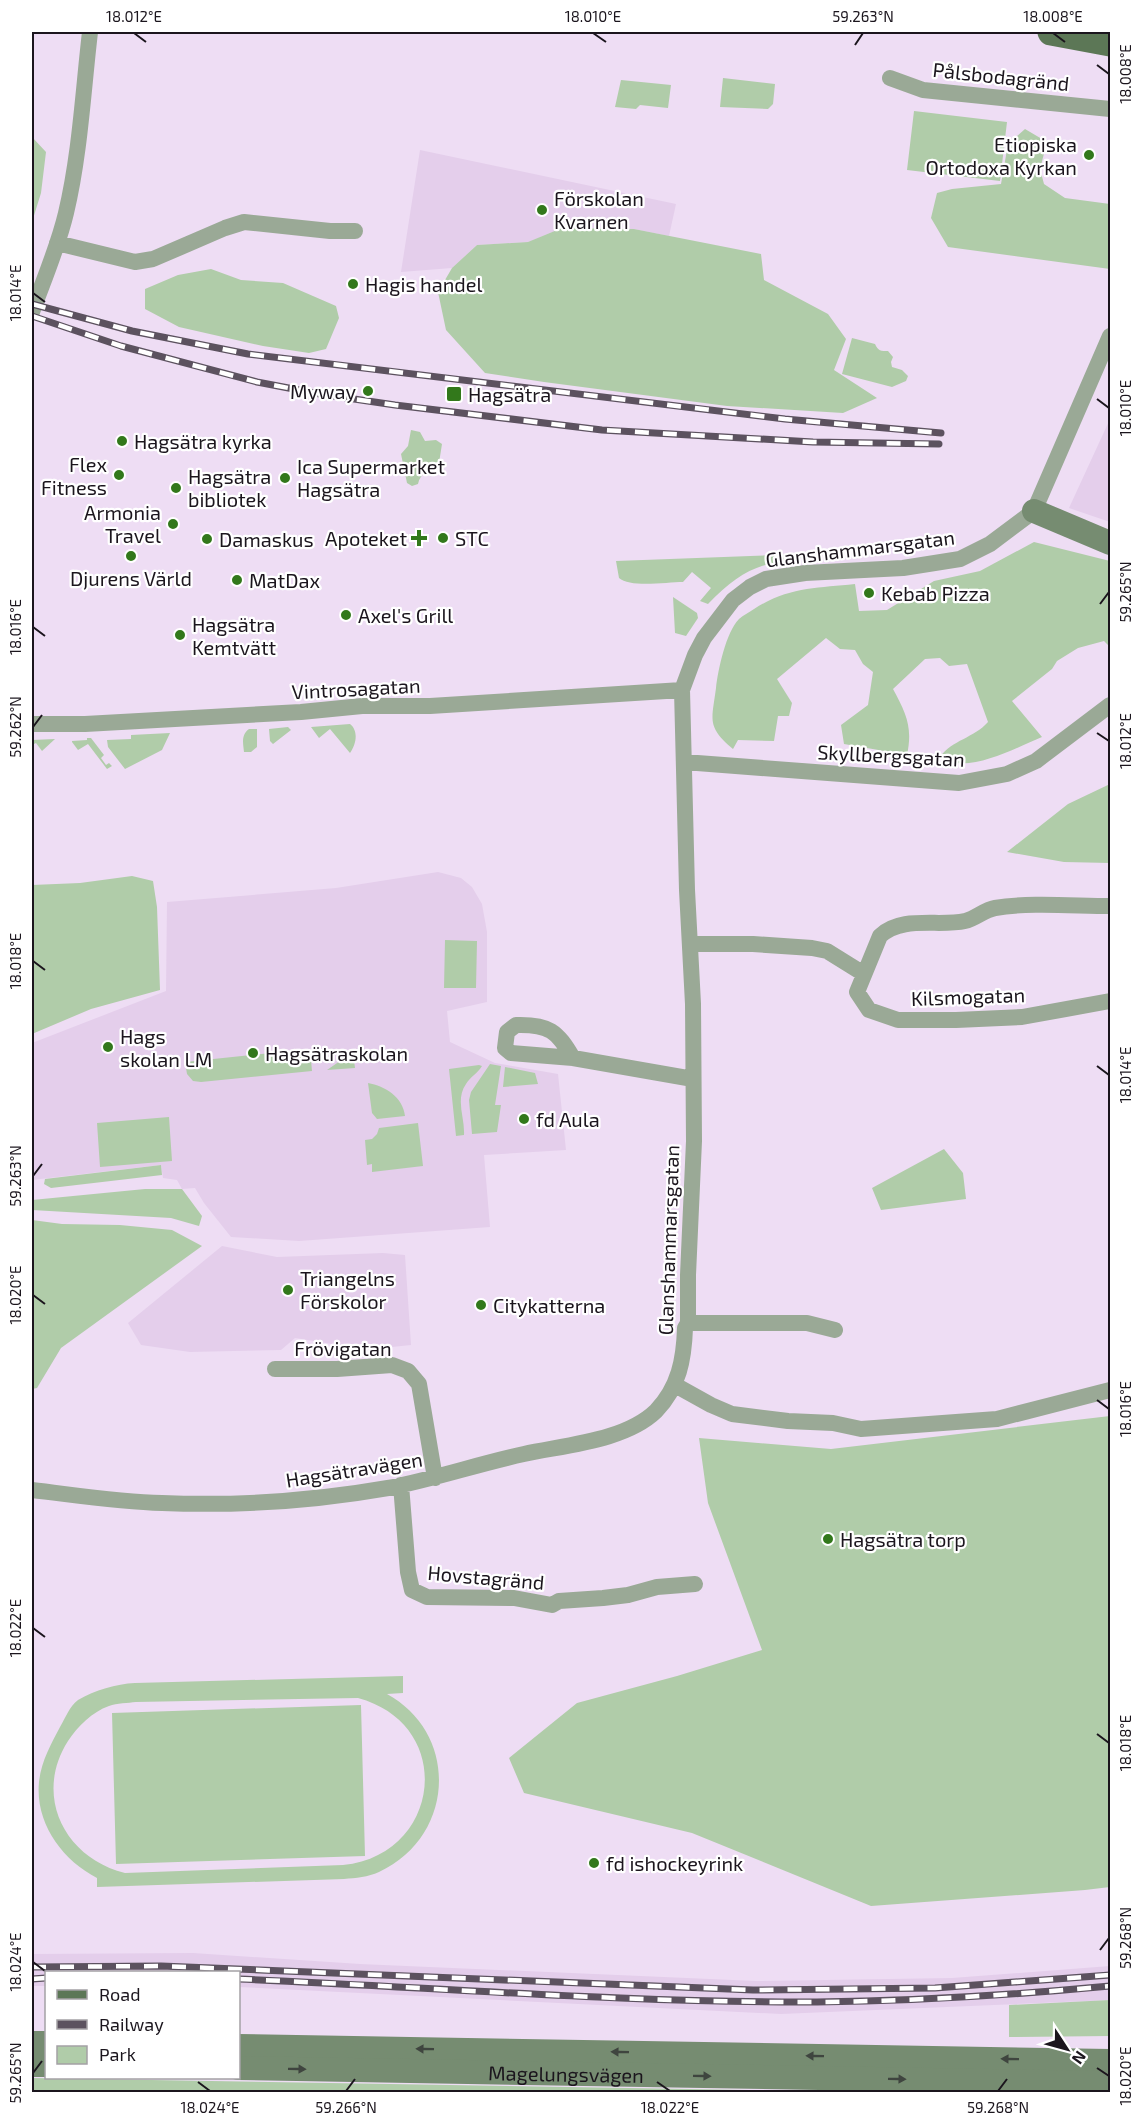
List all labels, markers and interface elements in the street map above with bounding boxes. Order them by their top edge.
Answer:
text: 18.012°E [106,7,162,25]
text: 18.010°E [565,7,621,25]
text: 59.263°N [832,7,894,25]
text: 18.008°E [1023,7,1083,25]
text: 18.008°E [1116,44,1134,104]
street label: Pålsbodagränd [931,57,1071,95]
place label: Etiopiska Ortodoxa Kyrkan [925,132,1077,179]
marker: Etiopiska Ortodoxa Kyrkan [1082,148,1096,162]
place label: Förskolan Kvarnen [554,186,644,233]
marker: Förskolan Kvarnen [535,203,549,217]
text: 18.014°E [6,265,24,321]
place label: Hagis handel [365,272,482,296]
marker: Hagis handel [346,277,360,291]
place label: Myway [290,379,356,403]
text: 18.010°E [1116,380,1134,436]
place label: Hagsätra [468,382,551,406]
marker: Myway [361,384,375,398]
marker: Hagsätra [445,385,463,403]
place label: Hagsätra kyrka [134,429,272,453]
marker: Hagsätra kyrka [115,434,129,448]
place label: Flex Fitness [41,452,107,499]
place label: Ica Supermarket Hagsätra [297,454,446,501]
place label: Hagsätra bibliotek [188,464,271,511]
marker: Flex Fitness [112,468,126,482]
marker: Ica Supermarket Hagsätra [278,471,292,485]
marker: Hagsätra bibliotek [169,481,183,495]
place label: Armonia Travel [84,500,161,547]
marker: Armonia Travel [166,517,180,531]
street label: Glanshammarsgatan [764,524,956,572]
place label: Apoteket [325,526,407,550]
place label: STC [455,526,489,550]
place label: Damaskus [219,527,314,551]
marker: Apoteket [412,531,426,545]
marker: STC [436,531,450,545]
marker: Damaskus [200,532,214,546]
marker: Djurens Värld [124,549,138,563]
text: 59.265°N [1116,561,1134,623]
place label: Djurens Värld [70,566,192,590]
place label: MatDax [249,568,320,592]
marker: MatDax [230,573,244,587]
place label: Kebab Pizza [881,581,990,605]
marker: Kebab Pizza [862,586,876,600]
text: 18.016°E [6,599,24,655]
place label: Axel's Grill [358,603,453,627]
marker: Axel's Grill [339,608,353,622]
place label: Hagsätra Kemtvätt [192,612,277,659]
marker: Hagsätra Kemtvätt [173,628,187,642]
street label: Vintrosagatan [291,673,421,703]
text: 59.262°N [6,696,24,758]
text: 18.012°E [1116,713,1134,769]
street label: Skyllbergsgatan [817,739,965,771]
text: 18.018°E [6,933,24,989]
street label: Kilsmogatan [911,982,1025,1010]
place label: Hags skolan LM [120,1024,212,1071]
marker: Hags skolan LM [101,1040,115,1054]
place label: Hagsätraskolan [265,1041,408,1065]
marker: Hagsätraskolan [246,1046,260,1060]
text: 18.014°E [1116,1047,1134,1103]
place label: fd Aula [536,1107,600,1131]
marker: fd Aula [517,1112,531,1126]
street label: Glanshammarsgatan [653,1144,683,1336]
text: 59.263°N [6,1145,24,1207]
text: 18.020°E [6,1266,24,1324]
place label: Triangelns Förskolor [300,1266,395,1313]
marker: Triangelns Förskolor [281,1283,295,1297]
place label: Citykatterna [493,1293,605,1317]
marker: Citykatterna [474,1298,488,1312]
street label: Frövigatan [294,1336,392,1360]
text: 18.016°E [1116,1381,1134,1437]
street label: Hagsätravägen [284,1446,424,1492]
place label: Hagsätra torp [840,1527,966,1551]
marker: Hagsätra torp [821,1532,835,1546]
street label: Hovstagränd [427,1560,545,1594]
text: 18.022°E [6,1599,24,1657]
text: 18.018°E [1116,1715,1134,1771]
place label: fd ishockeyrink [606,1851,743,1875]
marker: fd ishockeyrink [587,1856,601,1870]
text: 59.268°N [1116,1907,1134,1969]
text: 18.024°E [6,1932,24,1992]
legend [45,1971,240,2079]
text: Road [99,1983,140,2005]
text: Railway [99,2013,164,2035]
north arrow [1037,2019,1097,2079]
text: 59.265°N [6,2042,24,2104]
text: Park [99,2043,136,2065]
one-way arrow [416,2044,435,2054]
text: 18.020°E [1116,2047,1134,2105]
one-way arrow [611,2048,630,2057]
text: N [1068,2048,1091,2068]
one-way arrow [806,2051,825,2061]
one-way arrow [1001,2054,1020,2064]
street label: Magelungsvägen [488,2060,644,2087]
one-way arrow [287,2064,306,2074]
one-way arrow [692,2071,711,2081]
one-way arrow [887,2075,906,2084]
text: 18.024°E [180,2098,240,2116]
text: 59.266°N [315,2098,377,2116]
text: 18.022°E [641,2098,699,2116]
text: 59.268°N [967,2098,1029,2116]

